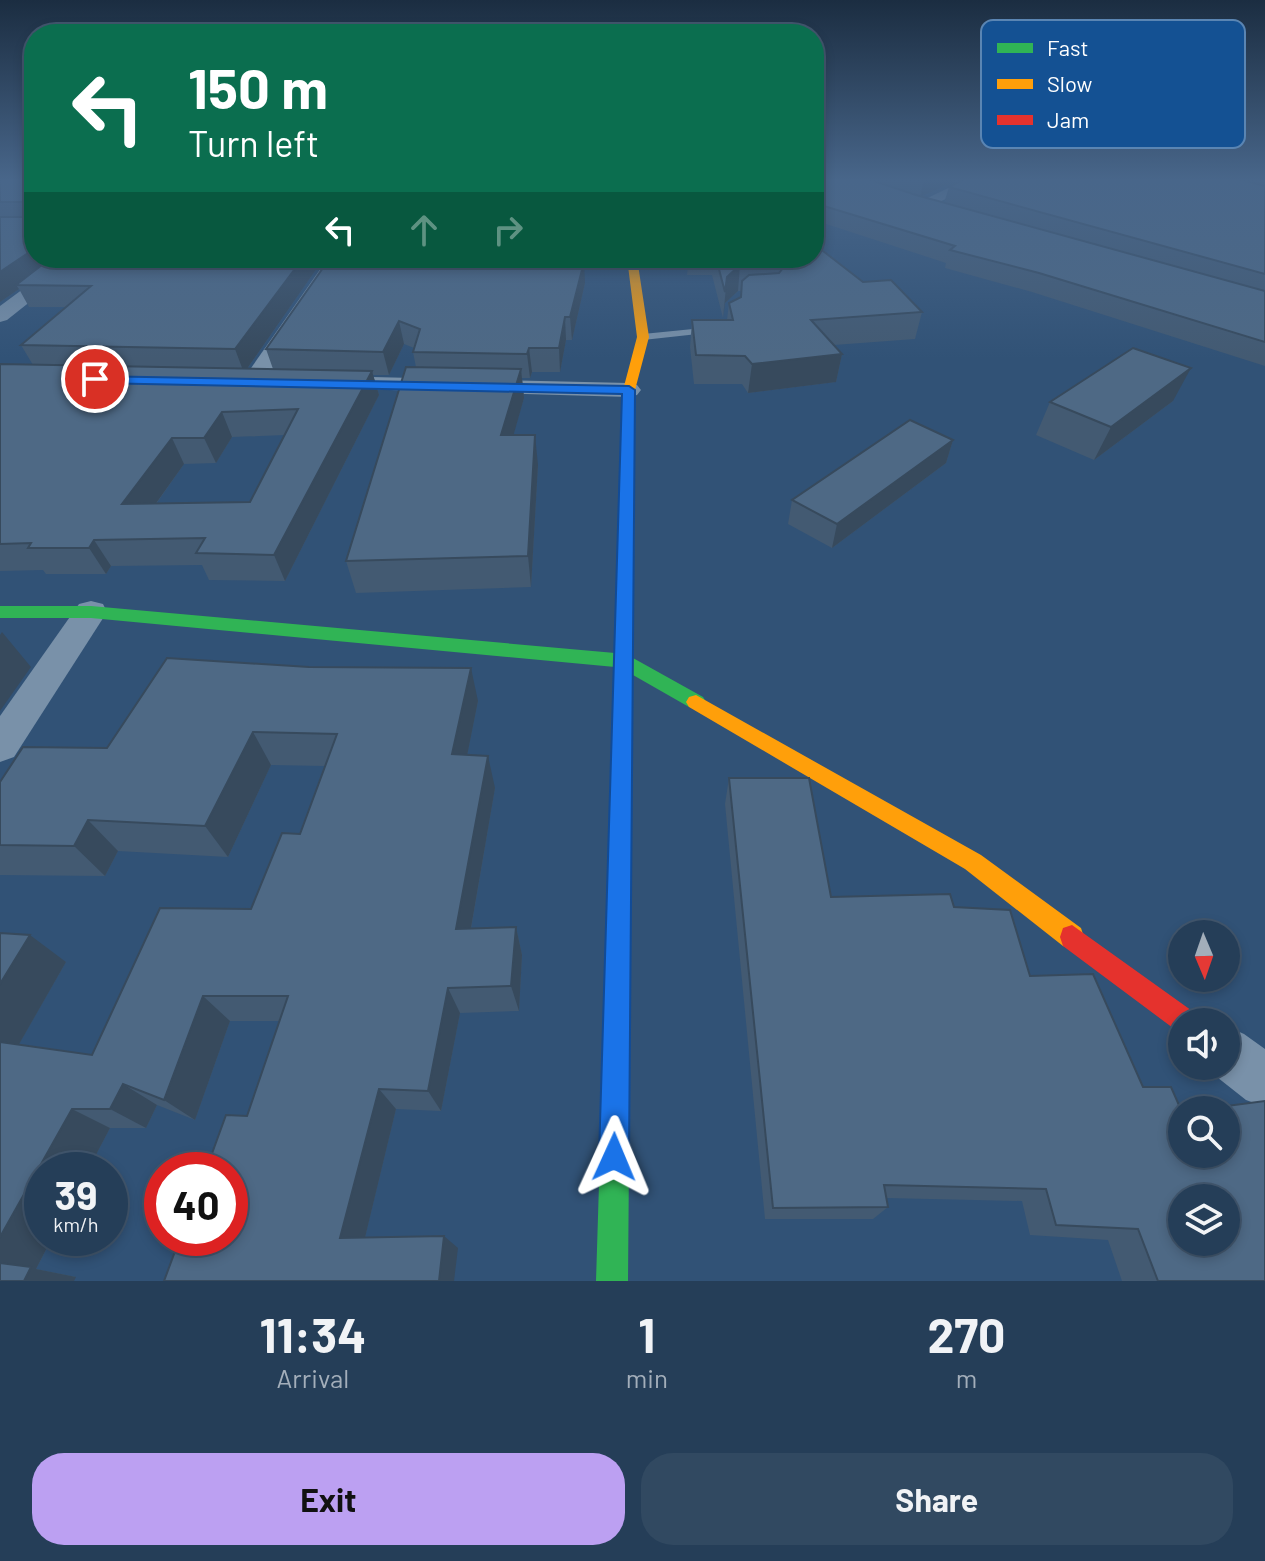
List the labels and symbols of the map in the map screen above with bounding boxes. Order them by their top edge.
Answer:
legend [981,20,1245,148]
text: Fast [1047,34,1089,60]
text: Slow [1047,70,1092,96]
text: Jam [1047,106,1089,132]
pin [61,345,129,413]
north arrow [1168,920,1240,992]
position arrow [572,1115,656,1199]
speed limit sign: 40 [144,1152,248,1256]

